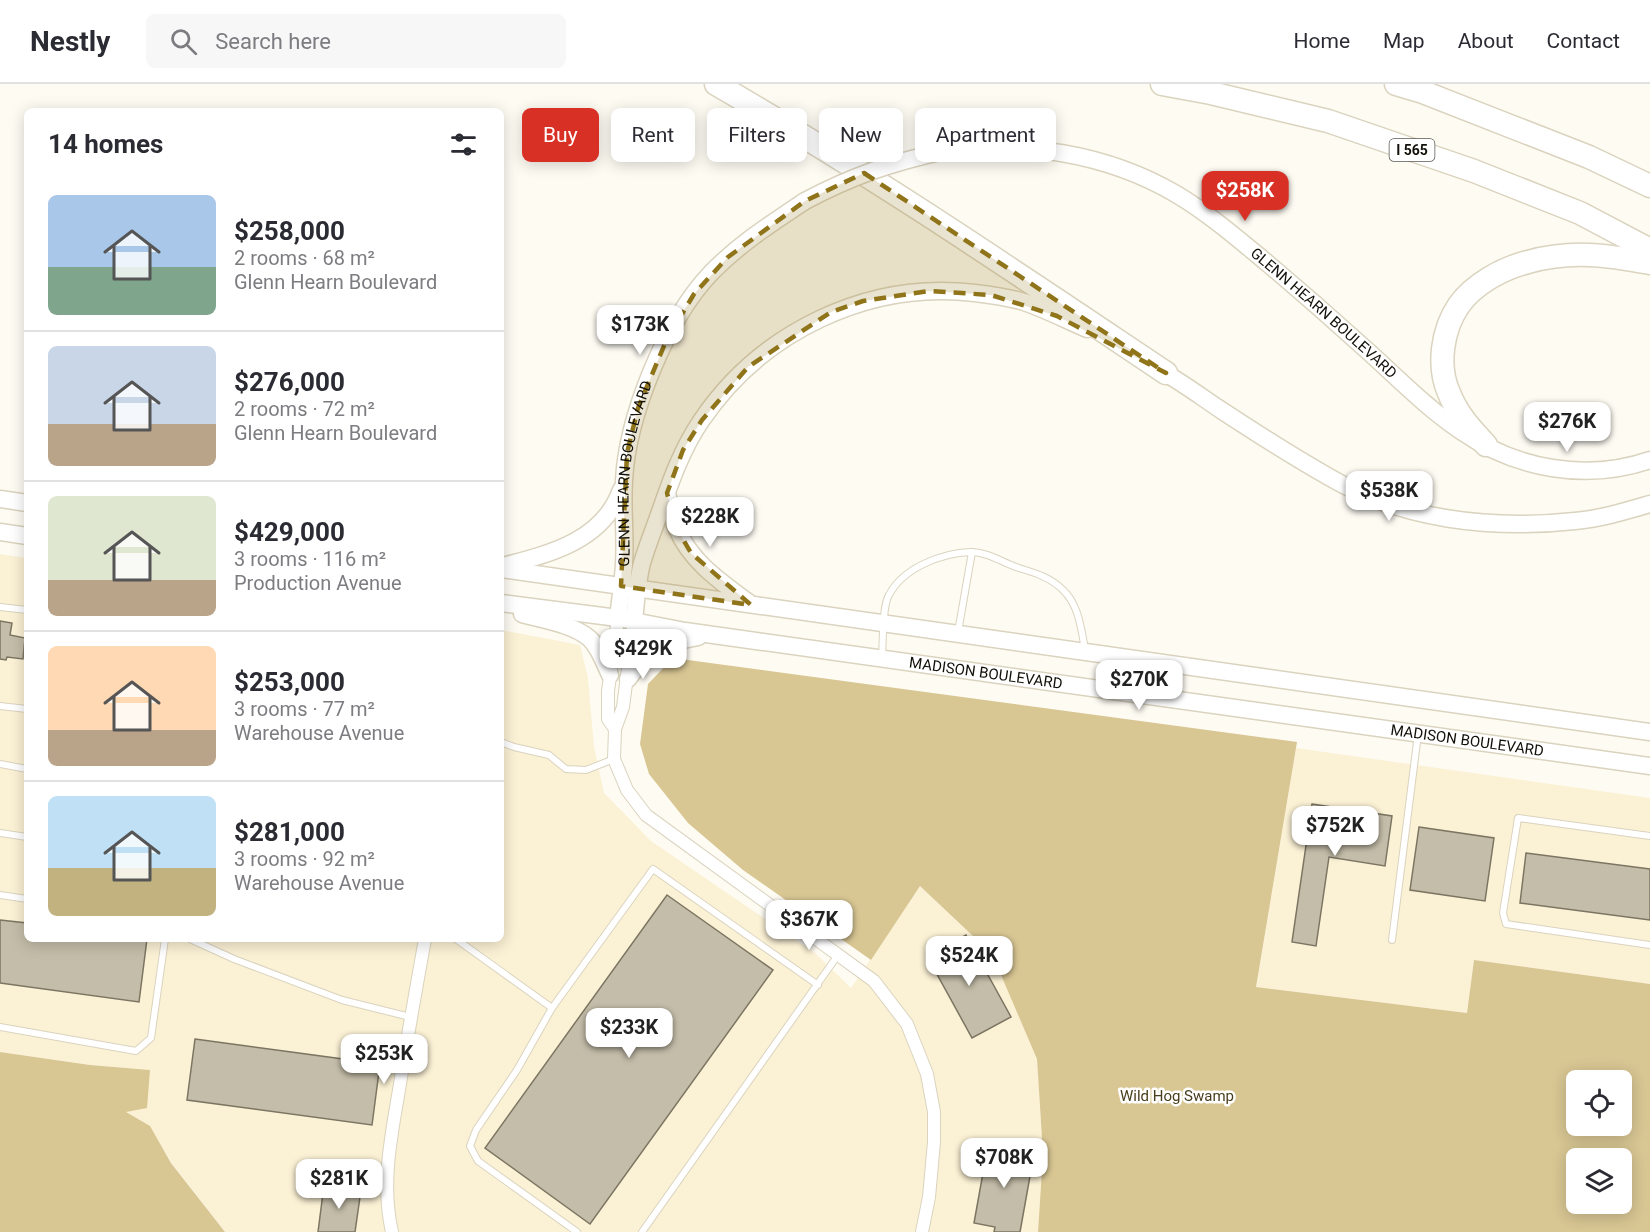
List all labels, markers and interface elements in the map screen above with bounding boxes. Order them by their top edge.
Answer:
search box [146,14,566,68]
text: Nestly [30,25,110,58]
icon: search [167,25,200,58]
text: Search here [215,29,331,54]
text: Home [1294,29,1350,53]
text: Map [1383,29,1425,53]
text: About [1458,29,1514,53]
text: Contact [1547,29,1620,53]
chip: Buy [522,108,599,162]
chip: Rent [611,108,695,162]
chip: Filters [707,108,807,162]
chip: New [819,108,903,162]
chip: Apartment [915,108,1056,162]
icon: filters [447,128,480,161]
text: 14 homes [48,129,163,159]
road number: I 565 [1390,139,1434,161]
pin: $258K [1203,171,1287,222]
text: $258K [1216,178,1274,202]
text: $258,000 [234,216,345,246]
icon: home [96,219,168,291]
street label: GLENN HEARN BOULEVARD [1247,244,1400,382]
text: 2 rooms · 68 m² [234,246,375,270]
text: Glenn Hearn Boulevard [234,270,437,294]
pin: $173K [598,305,682,356]
text: $173K [611,312,669,336]
text: $276,000 [234,367,345,397]
icon: home [96,370,168,442]
street label: GLENN HEARN BOULEVARD [614,378,656,567]
text: 2 rooms · 72 m² [234,397,375,421]
pin: $276K [1525,402,1609,453]
text: $276K [1538,409,1596,433]
text: Glenn Hearn Boulevard [234,421,437,445]
pin: $538K [1347,471,1431,522]
text: $538K [1360,478,1418,502]
pin: $228K [668,497,752,548]
text: $228K [681,504,739,528]
text: $429,000 [234,517,345,547]
icon: home [96,520,168,592]
text: 3 rooms · 116 m² [234,547,386,571]
text: Production Avenue [234,571,402,595]
pin: $429K [601,629,685,680]
text: $429K [614,636,672,660]
street label: MADISON BOULEVARD [908,653,1064,693]
pin: $270K [1097,660,1181,711]
text: $253,000 [234,667,345,697]
text: $270K [1110,667,1168,691]
icon: home [96,670,168,742]
text: 3 rooms · 77 m² [234,697,375,721]
text: Warehouse Avenue [234,721,404,745]
street label: MADISON BOULEVARD [1389,721,1545,760]
pin: $752K [1293,806,1377,857]
text: $752K [1306,813,1364,837]
text: $281,000 [234,817,345,847]
icon: home [96,820,168,892]
text: 3 rooms · 92 m² [234,847,375,871]
text: Warehouse Avenue [234,871,404,895]
pin: $367K [767,900,851,951]
text: $367K [780,907,838,931]
pin: $524K [927,936,1011,987]
text: $524K [940,943,998,967]
pin: $233K [587,1008,671,1059]
text: $233K [600,1015,658,1039]
pin: $253K [342,1034,426,1085]
text: $253K [355,1041,413,1065]
map controls [1566,1070,1632,1214]
button: locate [1566,1070,1632,1136]
park label: Wild Hog Swamp [1120,1087,1234,1105]
pin: $708K [962,1138,1046,1189]
text: $708K [975,1145,1033,1169]
button: layers [1566,1148,1632,1214]
pin: $281K [297,1159,381,1210]
text: $281K [310,1166,368,1190]

